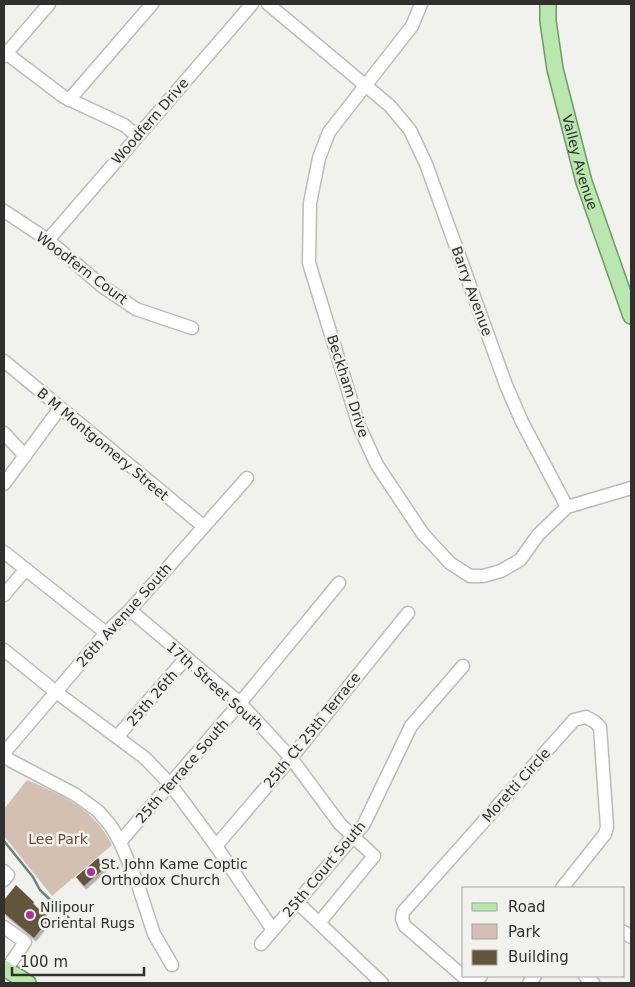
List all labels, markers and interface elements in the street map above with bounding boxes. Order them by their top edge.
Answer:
street label: Woodfern Drive [108,75,192,167]
street label: Valley Avenue [559,113,601,212]
street label: Woodfern Court [33,229,131,308]
street label: Barry Avenue [448,244,496,338]
street label: Beckham Drive [324,333,372,439]
street label: B M Montgomery Street [34,384,172,504]
street label: 26th Avenue South [73,560,175,670]
street label: 17th Street South [163,638,267,734]
street label: 25th 26th [123,667,181,729]
street label: 25th Ct 25th Terrace [260,669,364,791]
street label: 25th Terrace South [132,716,232,826]
street label: Moretti Circle [479,745,553,825]
street label: 25th Court South [279,818,369,920]
park label: Lee Park [28,831,89,847]
place label: St. John Kame Coptic Orthodox Church [101,856,248,888]
marker: St. John Kame Coptic Orthodox Church [85,866,97,878]
legend [462,887,625,977]
text: Road [508,898,546,916]
place label: Nilipour Oriental Rugs [40,899,135,931]
marker: Nilipour Oriental Rugs [24,909,36,921]
text: Park [508,923,541,941]
scale bar [12,944,145,976]
text: Building [508,948,569,966]
text: 100 m [20,953,68,971]

